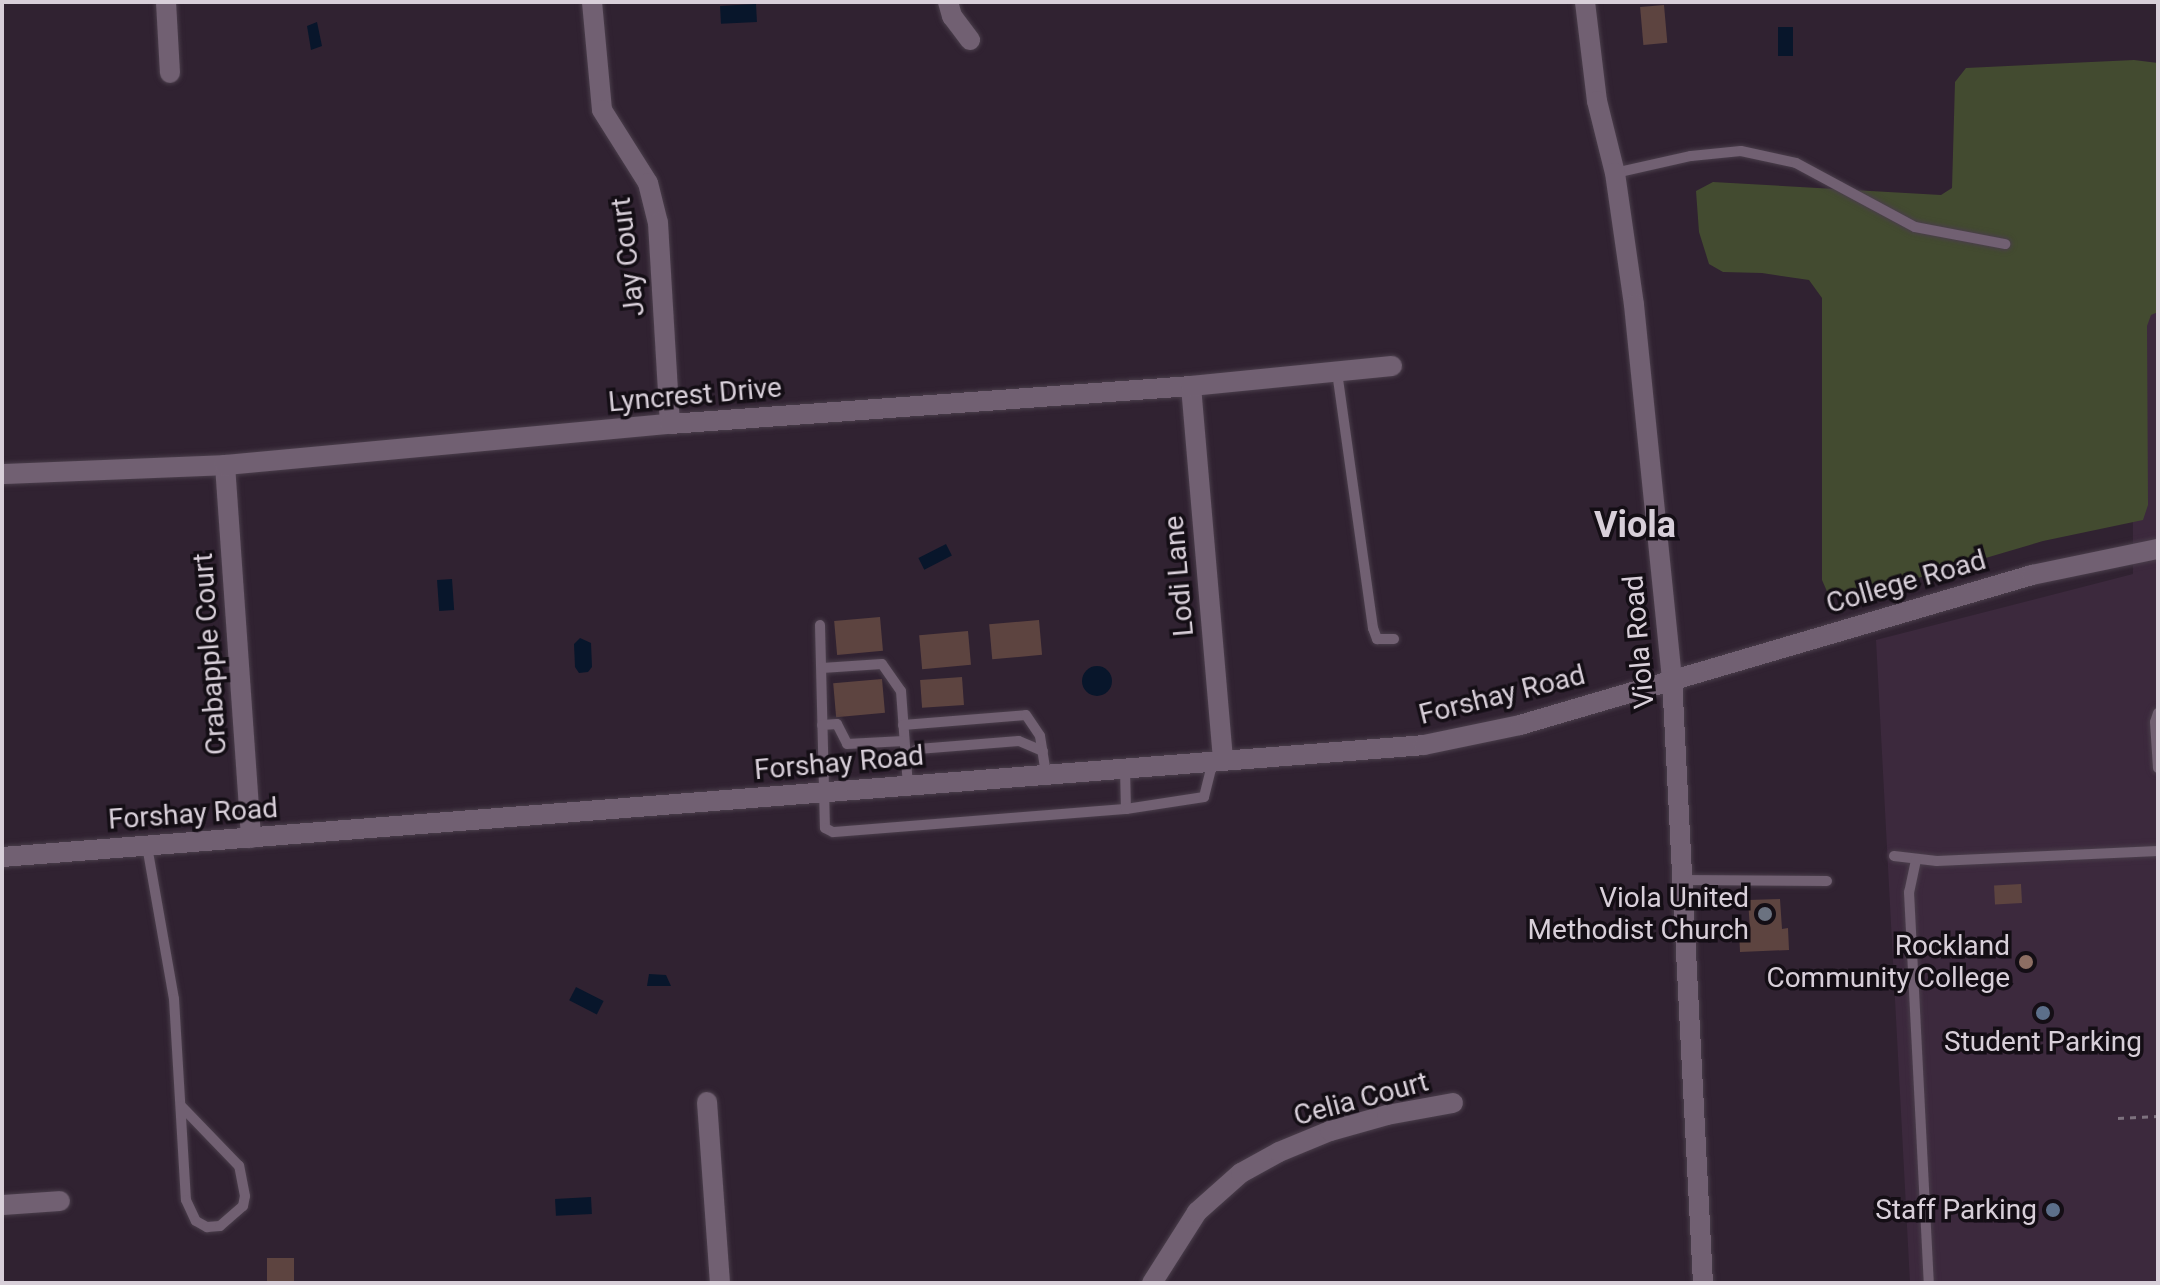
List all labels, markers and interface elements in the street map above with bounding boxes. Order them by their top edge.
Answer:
street label: Jay Court [604,196,652,318]
street label: Lyncrest Drive [607,371,783,419]
district label: Viola [1594,504,1676,548]
street label: Lodi Lane [1157,514,1201,638]
street label: College Road [1822,543,1990,621]
street label: Crabapple Court [186,552,234,756]
street label: Viola Road [1616,574,1662,710]
street label: Forshay Road [1415,658,1589,732]
street label: Forshay Road [753,739,925,787]
street label: Forshay Road [107,791,279,837]
place label: Viola United Methodist Church [1528,881,1749,947]
marker: Viola United Methodist Church [1756,905,1774,923]
place label: Rockland Community College [1766,929,2010,995]
marker: Rockland Community College [2017,953,2035,971]
marker: Student Parking [2034,1004,2052,1022]
place label: Student Parking [1944,1025,2142,1059]
street label: Celia Court [1290,1065,1432,1133]
place label: Staff Parking [1875,1193,2037,1227]
marker: Staff Parking [2044,1201,2062,1219]

